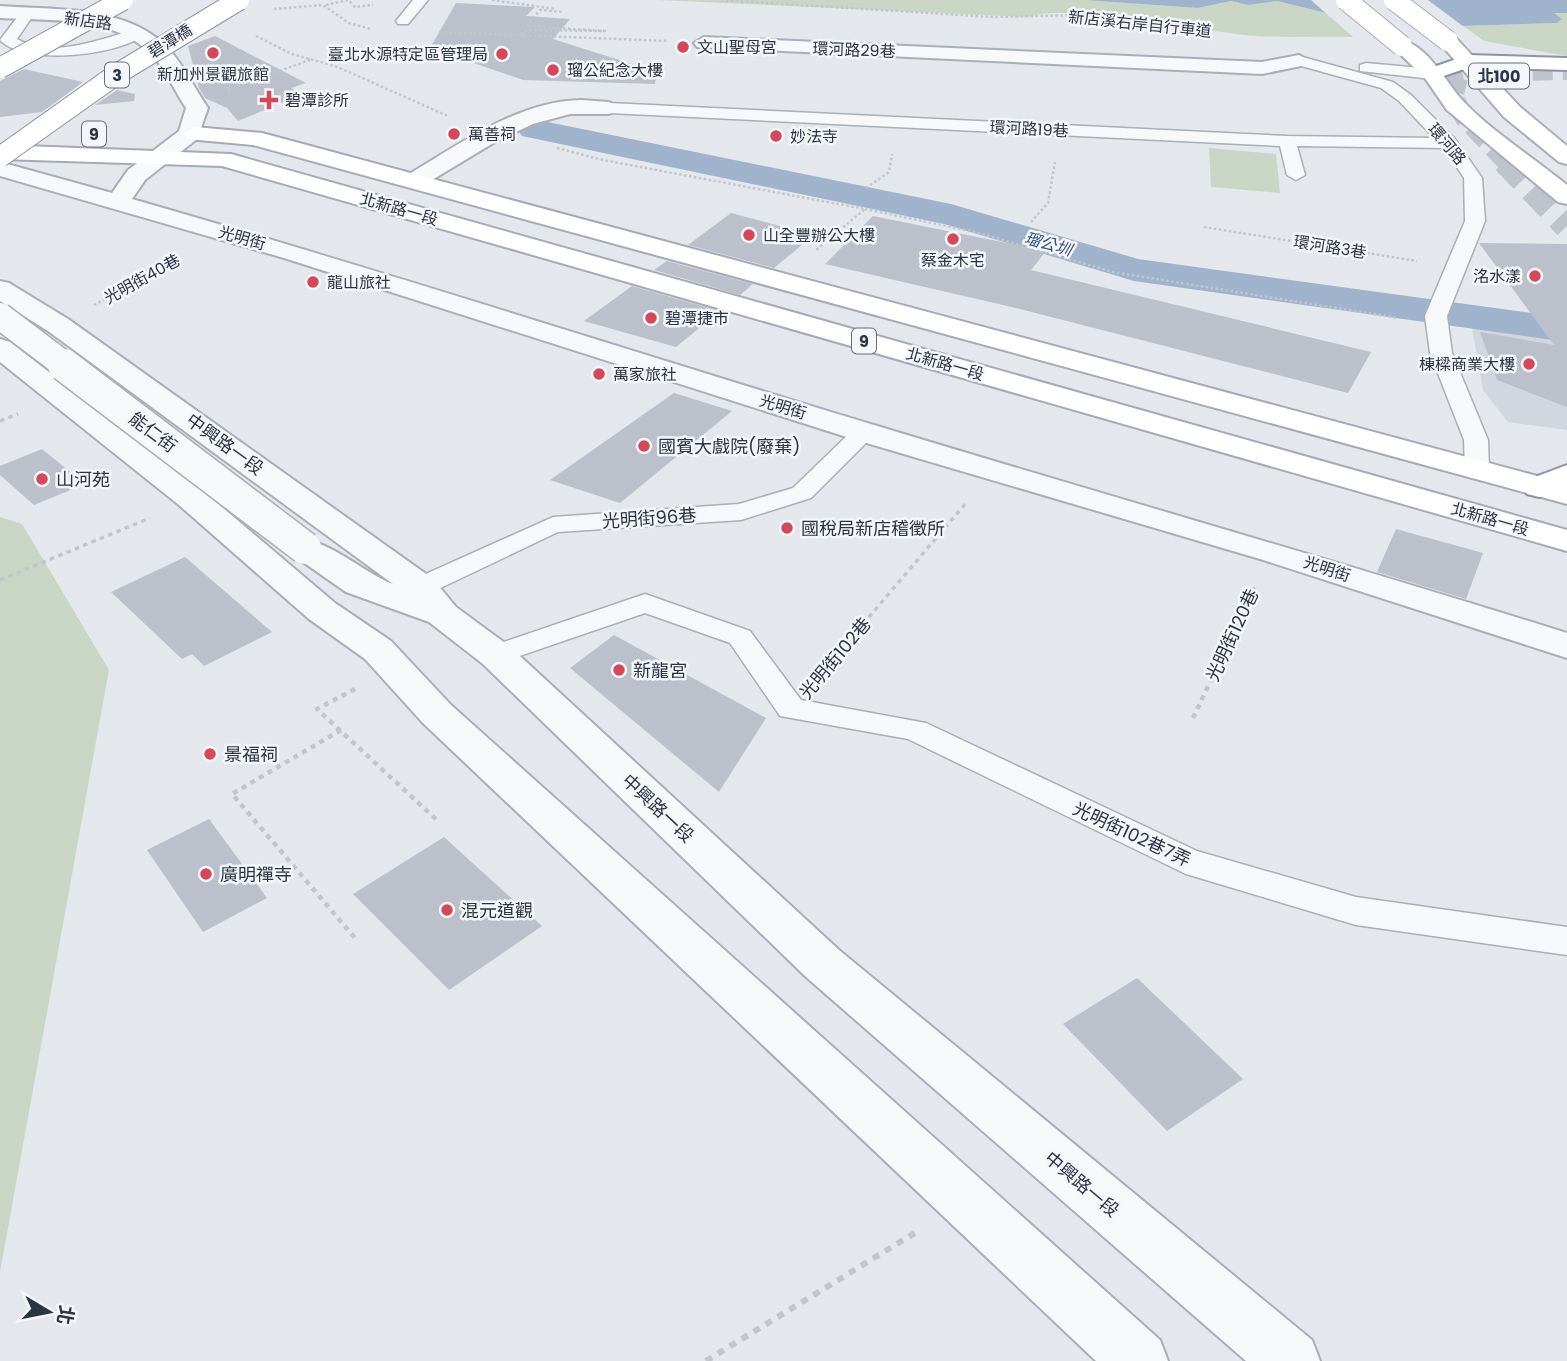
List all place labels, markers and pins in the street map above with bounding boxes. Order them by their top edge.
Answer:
place label: 文山聖母宮 [697,36,777,59]
marker: 文山聖母宮 [675,39,691,55]
place label: 臺北水源特定區管理局 [328,43,488,66]
marker: 新加州景觀旅館 [205,45,221,61]
marker: 臺北水源特定區管理局 [494,46,510,62]
place label: 瑠公紀念大樓 [567,59,663,82]
marker: 瑠公紀念大樓 [545,62,561,78]
place label: 新加州景觀旅館 [157,63,269,86]
place label: 碧潭診所 [285,89,349,112]
marker: 碧潭診所 [259,90,279,110]
place label: 萬善祠 [468,123,516,146]
place label: 妙法寺 [790,125,838,148]
marker: 萬善祠 [446,126,462,142]
marker: 妙法寺 [768,128,784,144]
place label: 山全豐辦公大樓 [763,224,875,247]
marker: 山全豐辦公大樓 [741,227,757,243]
marker: 蔡金木宅 [945,231,961,247]
place label: 蔡金木宅 [921,249,985,272]
place label: 洺水漾 [1473,265,1521,288]
marker: 洺水漾 [1527,268,1543,284]
place label: 龍山旅社 [327,271,391,294]
marker: 龍山旅社 [305,274,321,290]
place label: 碧潭捷市 [665,307,729,330]
marker: 碧潭捷市 [643,310,659,326]
place label: 棟樑商業大樓 [1419,353,1515,376]
marker: 棟樑商業大樓 [1521,356,1537,372]
place label: 萬家旅社 [613,363,677,386]
marker: 萬家旅社 [591,366,607,382]
place label: 國賓大戲院(廢棄) [658,434,800,459]
marker: 國賓大戲院(廢棄) [636,438,652,454]
place label: 山河苑 [56,467,110,492]
marker: 山河苑 [34,471,50,487]
place label: 國稅局新店稽徵所 [801,516,945,541]
marker: 國稅局新店稽徵所 [779,520,795,536]
place label: 新龍宮 [633,658,687,683]
marker: 新龍宮 [611,662,627,678]
place label: 景福祠 [224,742,278,767]
marker: 景福祠 [202,746,218,762]
place label: 廣明禪寺 [220,862,292,887]
marker: 廣明禪寺 [198,866,214,882]
place label: 混元道觀 [461,898,533,923]
marker: 混元道觀 [439,902,455,918]

